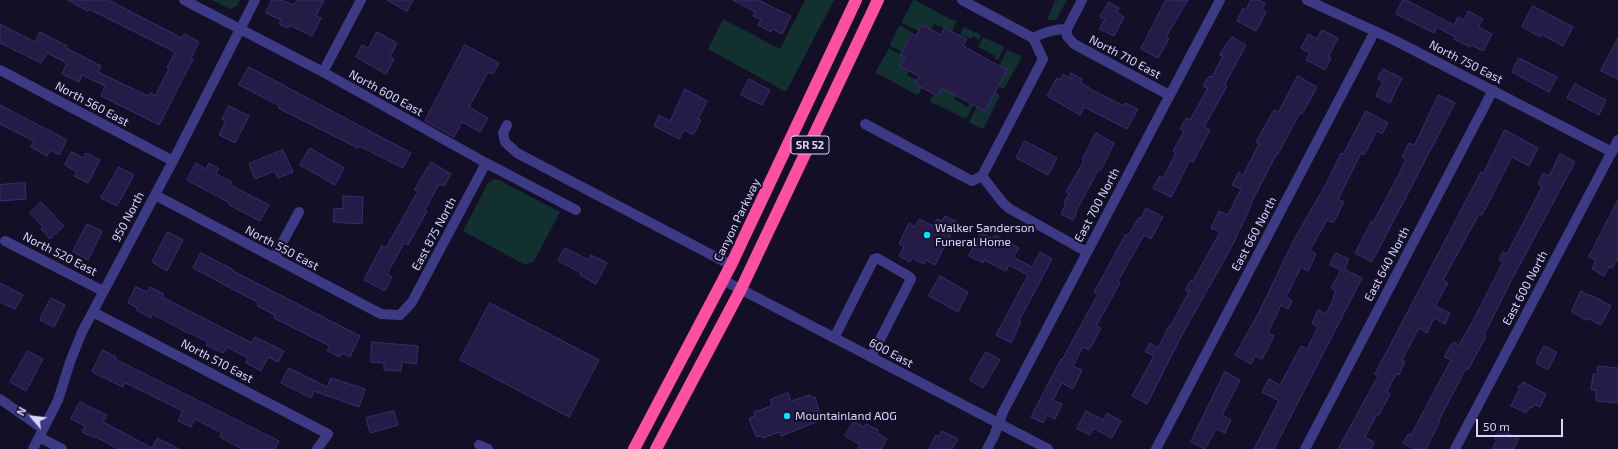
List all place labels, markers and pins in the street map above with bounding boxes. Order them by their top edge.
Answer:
place label: Walker Sanderson Funeral Home [935,221,1035,249]
marker: Walker Sanderson Funeral Home [922,230,932,240]
place label: Mountainland AOG [795,409,897,423]
marker: Mountainland AOG [782,411,792,421]

